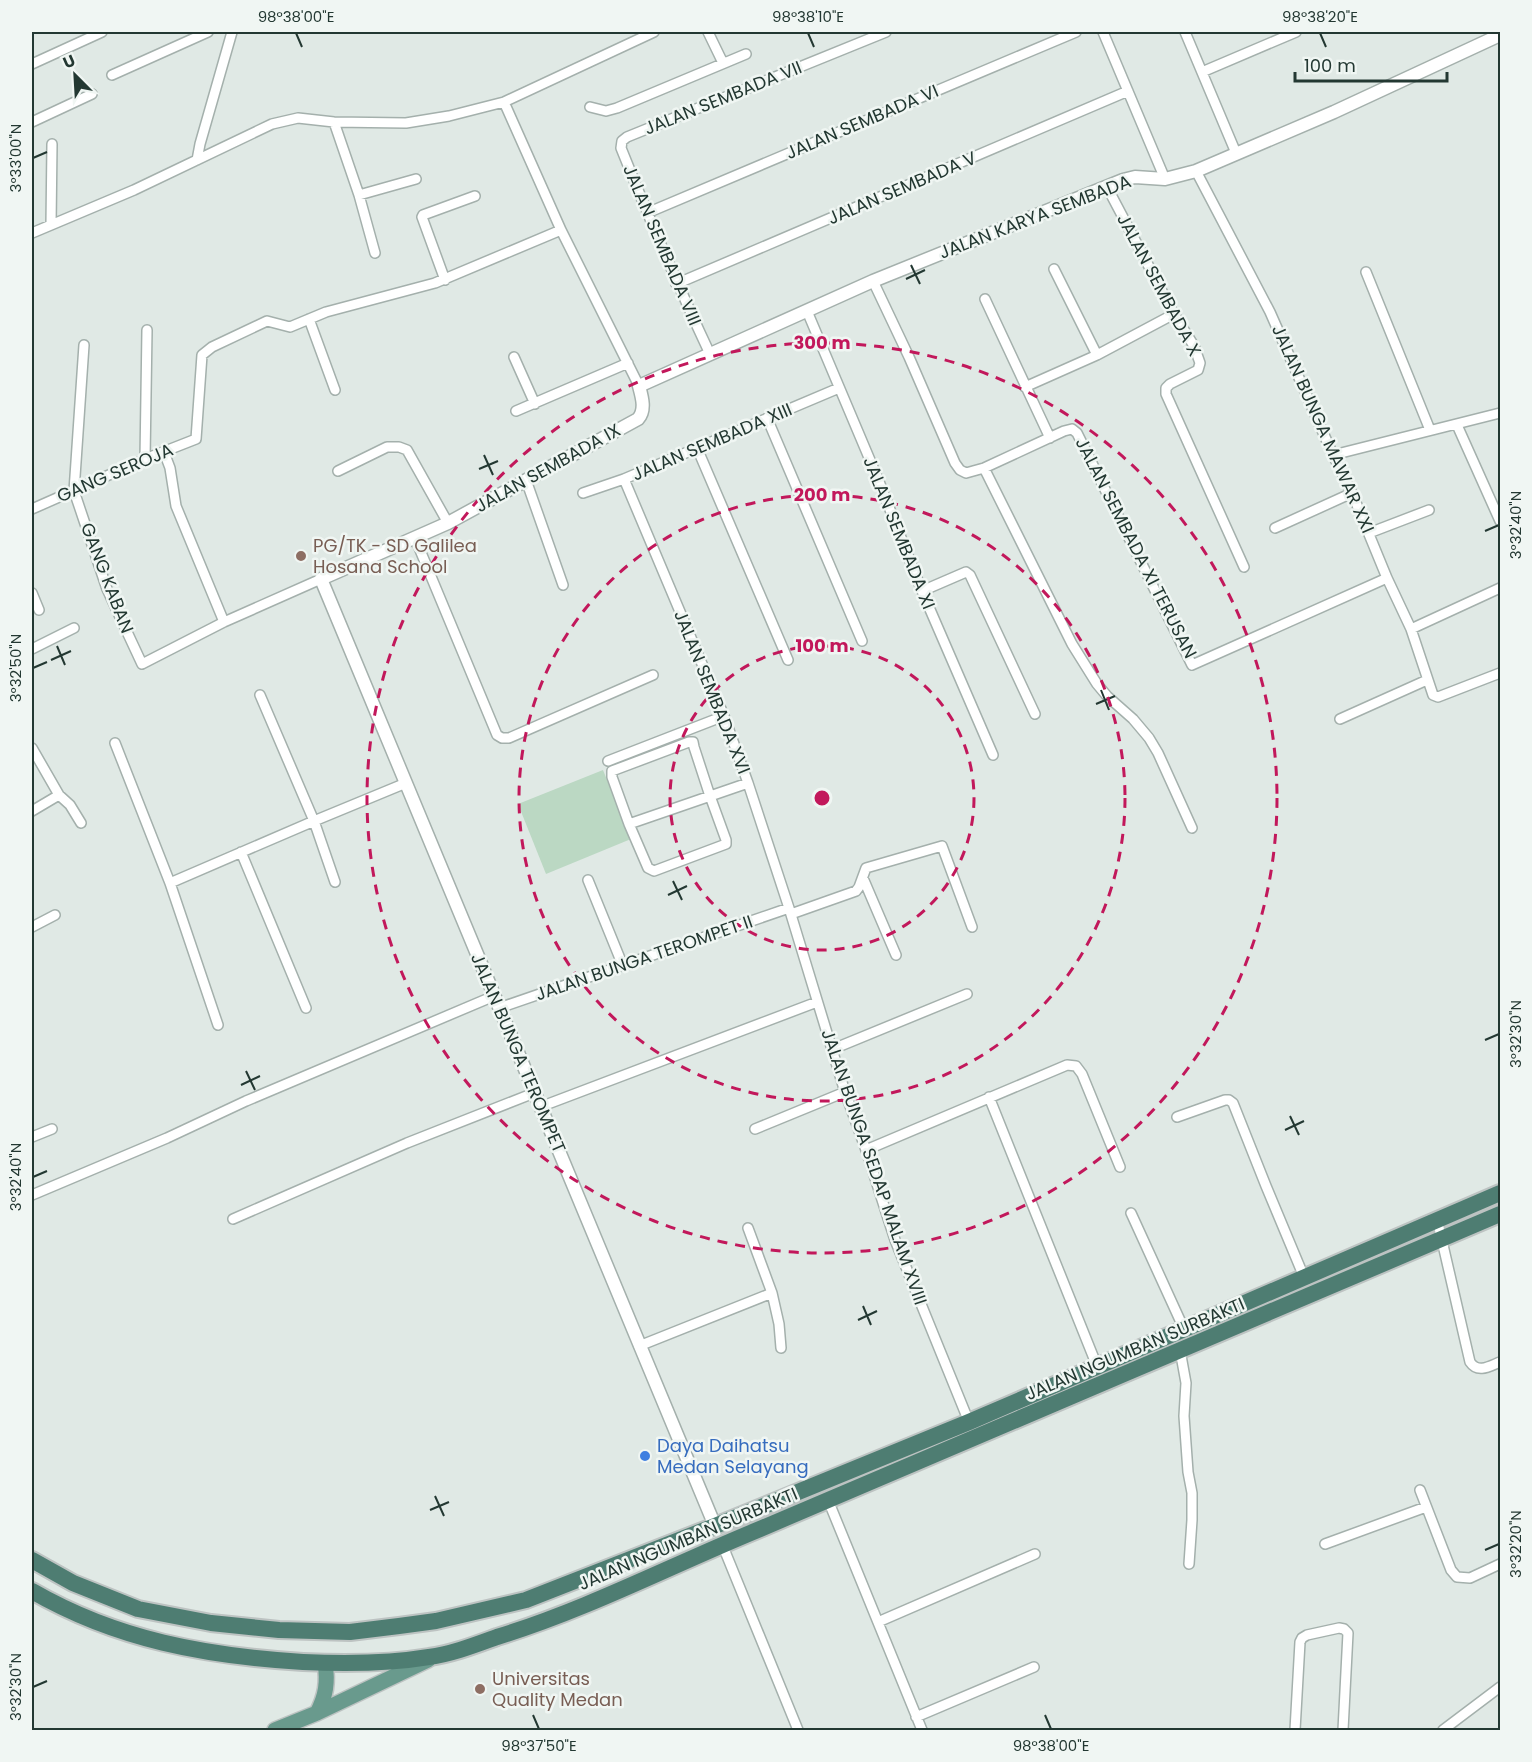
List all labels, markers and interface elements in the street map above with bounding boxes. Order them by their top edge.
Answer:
text: 98°38'00"E [258,6,334,27]
text: 98°38'10"E [772,6,844,27]
text: 98°38'20"E [1282,6,1358,27]
north arrow [45,45,105,105]
scale bar [1295,45,1446,83]
text: U [59,49,79,75]
text: 100 m [1304,53,1356,78]
street label: JALAN SEMBADA VII [640,54,805,141]
street label: JALAN SEMBADA VI [782,78,942,165]
text: 3°33'00"N [5,124,26,192]
street label: JALAN SEMBADA V [824,145,980,230]
street label: JALAN SEMBADA VIII [617,160,708,329]
street label: JALAN KARYA SEMBADA [935,168,1134,265]
street label: JALAN SEMBADA X [1111,209,1208,361]
street label: JALAN BUNGA MAWAR XXI [1266,321,1381,537]
text: 300 m [793,330,851,355]
street label: JALAN SEMBADA XIII [628,397,796,487]
street label: JALAN SEMBADA IX [471,417,625,518]
street label: JALAN SEMBADA XI TERUSAN [1070,433,1203,663]
street label: GANG SEROJA [53,437,177,508]
street label: JALAN SEMBADA XI [857,453,942,613]
text: 200 m [794,482,850,507]
text: 3°32'40"N [1505,491,1526,559]
street label: GANG KABAN [75,519,140,637]
place label: PG/TK - SD Galilea Hosana School [313,533,477,579]
marker: PG/TK - SD Galilea Hosana School [294,549,308,563]
street label: JALAN SEMBADA XVI [668,606,757,778]
text: 100 m [795,633,849,658]
text: 3°32'50"N [5,634,26,702]
centre of rings [812,788,832,808]
street label: JALAN BUNGA TEROMPET II [532,909,756,1007]
street label: JALAN BUNGA TEROMPET [465,949,572,1157]
text: 3°32'30"N [1505,1000,1526,1068]
street label: JALAN BUNGA SEDAP MALAM XVIII [815,1026,934,1308]
text: 3°32'40"N [5,1143,26,1211]
street label: JALAN NGUMBAN SURBAKTI [1021,1291,1248,1406]
place label: Daya Daihatsu Medan Selayang [657,1433,809,1479]
marker: Daya Daihatsu Medan Selayang [638,1449,652,1463]
street label: JALAN NGUMBAN SURBAKTI [574,1481,801,1596]
text: 3°32'20"N [1505,1510,1526,1578]
text: 3°32'30"N [5,1653,26,1721]
place label: Universitas Quality Medan [492,1666,623,1712]
marker: Universitas Quality Medan [473,1682,487,1696]
text: 98°37'50"E [501,1735,577,1756]
text: 98°38'00"E [1013,1735,1089,1756]

